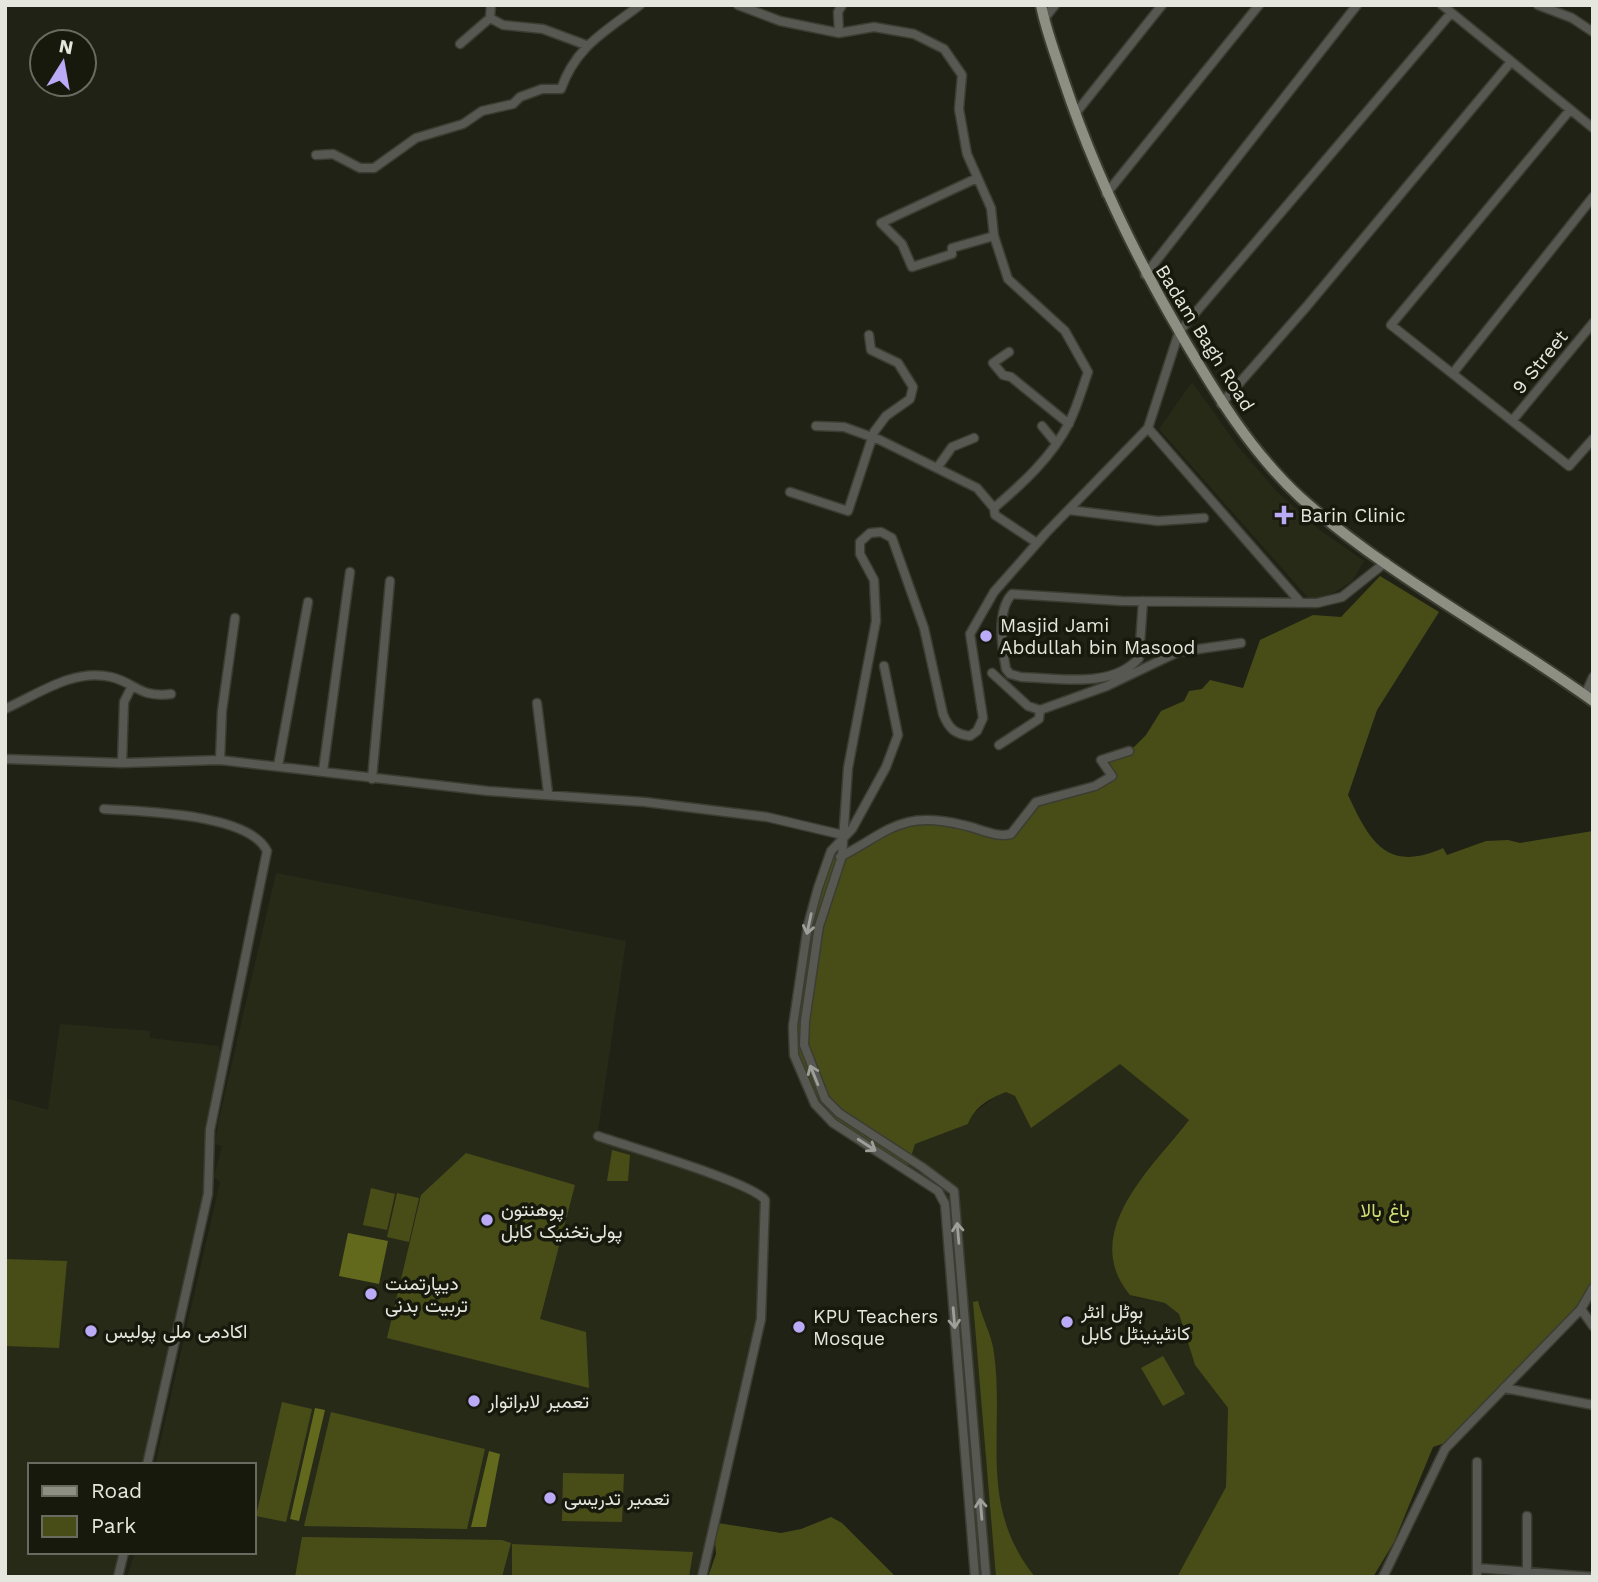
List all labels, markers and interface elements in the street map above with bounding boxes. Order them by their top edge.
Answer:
north arrow [28,28,98,98]
text: N [57,34,75,59]
street label: Badam Bagh Road [1151,261,1259,415]
street label: 9 Street [1507,325,1573,399]
place label: Barin Clinic [1300,504,1406,527]
marker: Barin Clinic [1274,505,1294,525]
place label: Masjid Jami Abdullah bin Masood [1000,614,1196,659]
marker: Masjid Jami Abdullah bin Masood [978,628,994,644]
one-way arrow [802,912,816,935]
one-way arrow [807,1065,820,1086]
one-way arrow [857,1138,876,1152]
place label: پوهنتون پولی‌تخنیک کابل [501,1198,622,1245]
park label: باغ بالا [1360,1199,1410,1223]
marker: پوهنتون پولی‌تخنیک کابل [479,1212,495,1228]
one-way arrow [951,1222,964,1245]
place label: دیپارتمنت تربیت بدنی [385,1272,468,1317]
marker: دیپارتمنت تربیت بدنی [363,1286,379,1302]
place label: ہوٹل انٹر کانٹینینٹل کابل [1080,1300,1190,1345]
place label: KPU Teachers Mosque [813,1305,938,1350]
one-way arrow [948,1306,961,1328]
marker: ہوٹل انٹر کانٹینینٹل کابل [1059,1314,1075,1330]
marker: KPU Teachers Mosque [791,1319,807,1335]
place label: اکادمی ملی پولیس [105,1320,247,1345]
marker: اکادمی ملی پولیس [83,1323,99,1339]
place label: تعمیر لابراتوار [487,1390,589,1413]
marker: تعمیر لابراتوار [466,1393,482,1409]
legend [28,1463,256,1554]
text: Road [91,1478,142,1503]
place label: تعمیر تدریسی [564,1487,670,1510]
marker: تعمیر تدریسی [542,1490,558,1506]
one-way arrow [974,1498,987,1521]
text: Park [91,1513,136,1538]

